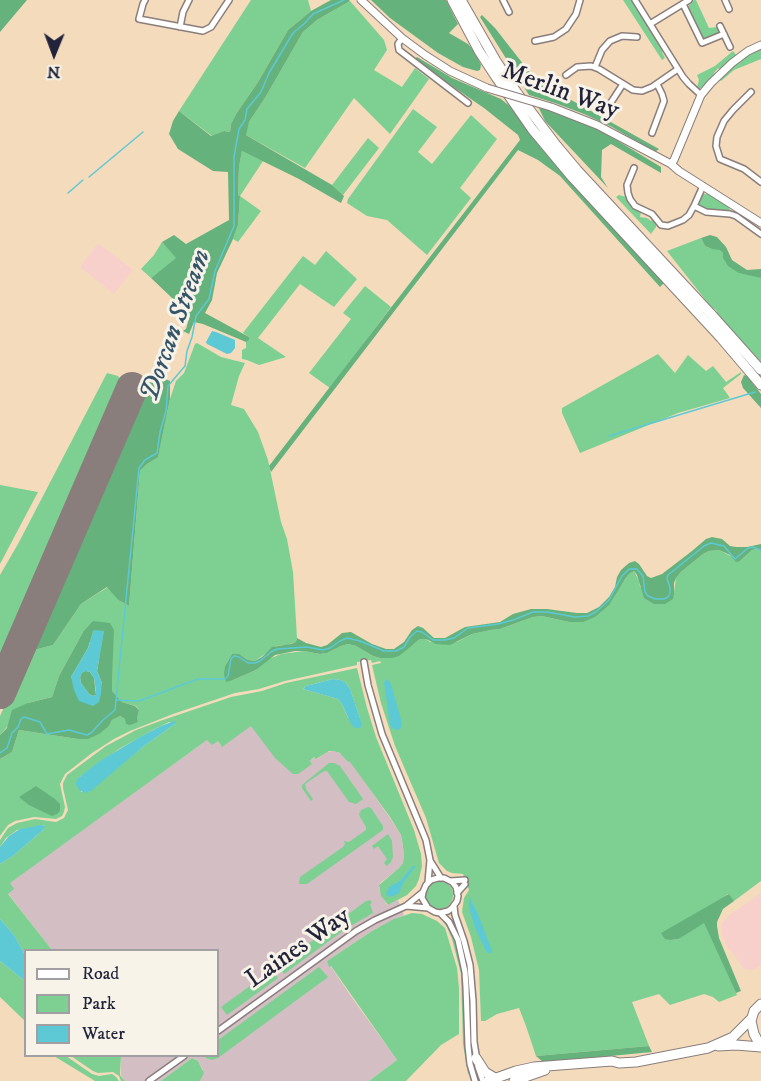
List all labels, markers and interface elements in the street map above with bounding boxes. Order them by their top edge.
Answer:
north arrow [24,24,84,84]
street label: Merlin Way [497,56,623,128]
text: N [47,62,60,82]
water label: Dorcan Stream [135,246,219,406]
street label: Laines Way [241,902,357,996]
legend [24,949,219,1057]
text: Road [82,963,119,985]
text: Park [82,993,116,1015]
text: Water [82,1023,125,1045]

